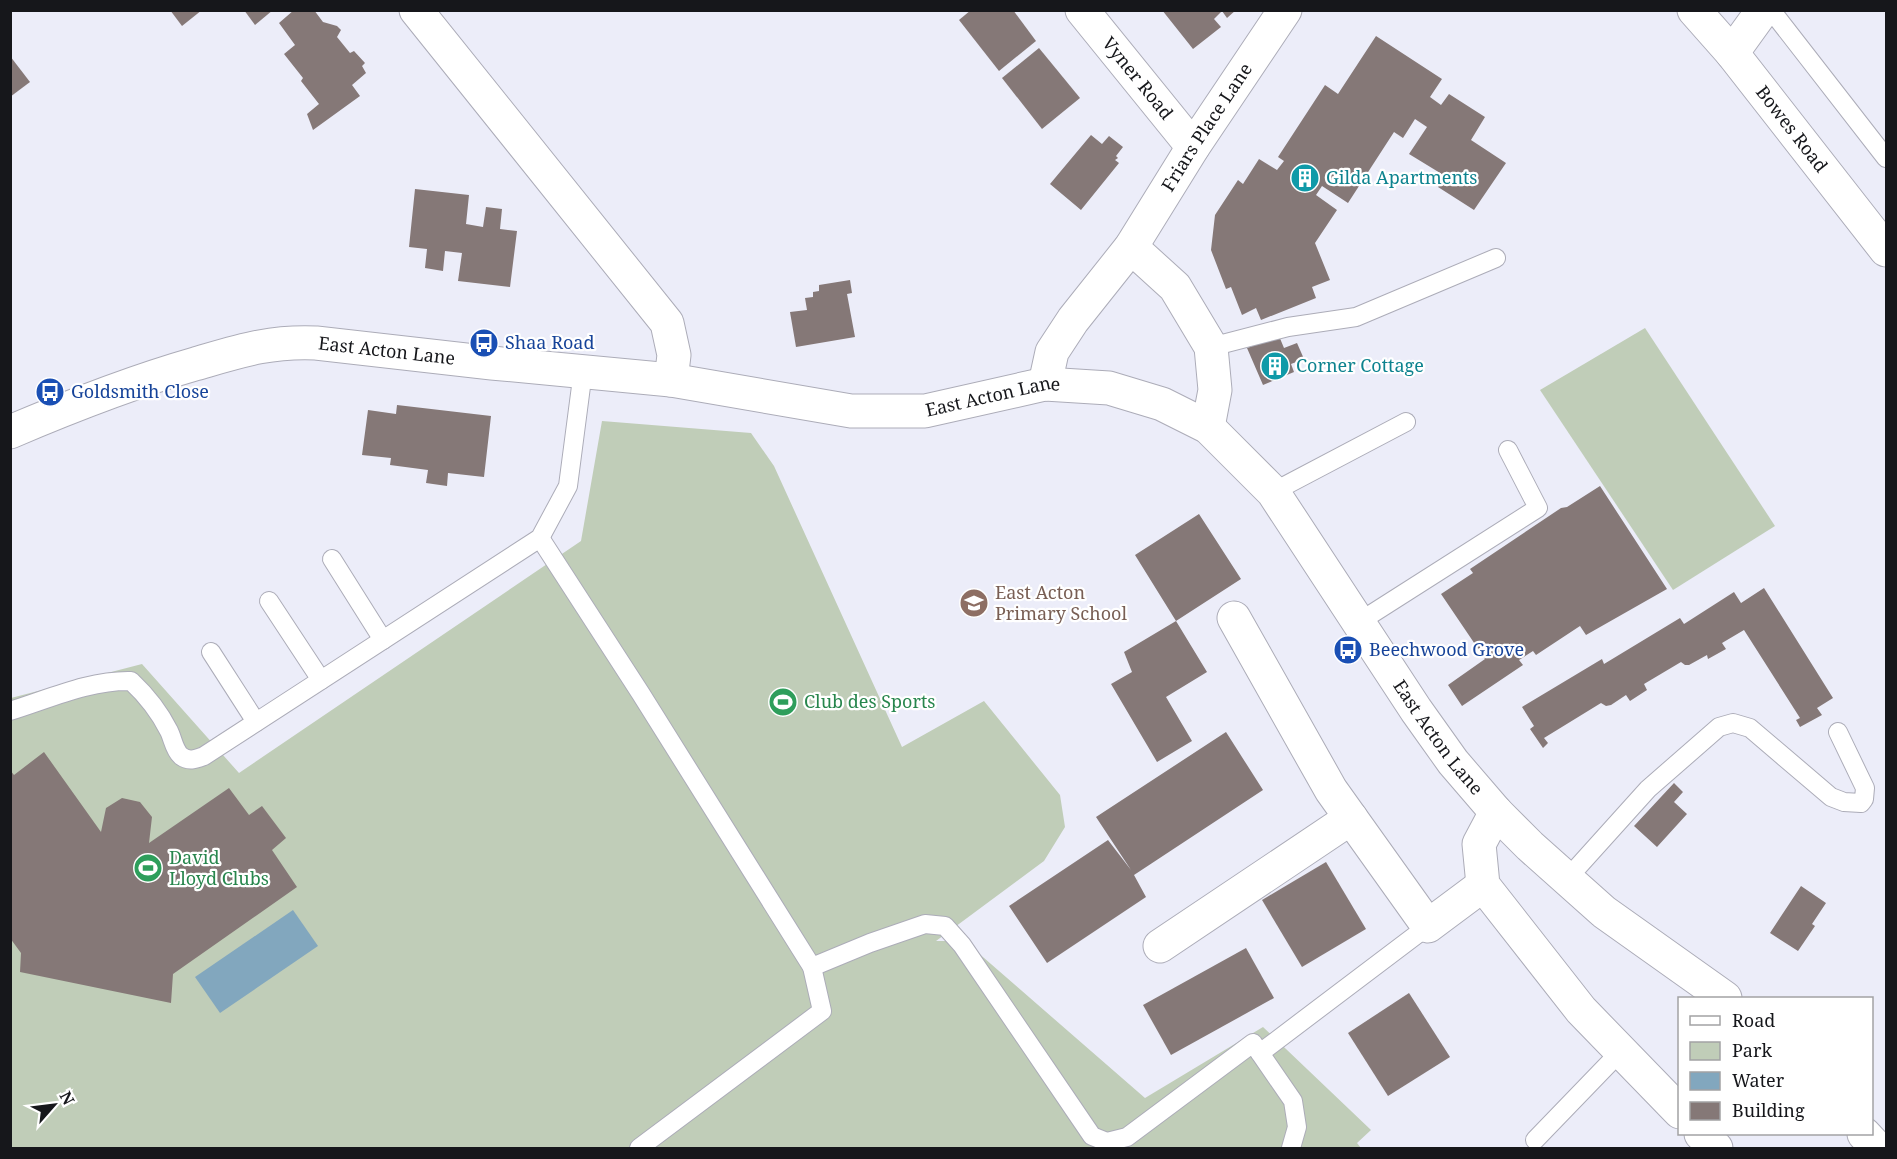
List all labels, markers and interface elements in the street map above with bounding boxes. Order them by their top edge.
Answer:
street label: Vyner Road [1097,31,1179,124]
street label: Friars Place Lane [1155,58,1257,196]
street label: Bowes Road [1751,80,1834,177]
building icon: Gilda Apartments [1289,162,1321,194]
place label: Gilda Apartments [1326,165,1477,189]
bus stop icon: Shaa Road [468,327,500,359]
street label: East Acton Lane [317,330,457,370]
place label: Shaa Road [505,330,595,354]
building icon: Corner Cottage [1259,350,1291,382]
place label: Corner Cottage [1296,353,1424,377]
street label: East Acton Lane [923,370,1061,422]
bus stop icon: Goldsmith Close [34,376,66,408]
place label: Goldsmith Close [71,379,209,403]
place label: East Acton Primary School [995,580,1127,625]
school or university icon: East Acton Primary School [958,587,990,619]
bus stop icon: Beechwood Grove [1332,634,1364,666]
place label: Beechwood Grove [1369,637,1524,661]
street label: East Acton Lane [1388,675,1489,800]
sports icon: Club des Sports [767,686,799,718]
place label: Club des Sports [804,689,935,713]
place label: David Lloyd Clubs [169,845,269,890]
sports icon: David Lloyd Clubs [132,852,164,884]
legend [1678,997,1873,1135]
text: Road [1732,1008,1775,1032]
text: Park [1732,1038,1772,1062]
text: Water [1732,1068,1785,1092]
north arrow [24,1075,84,1135]
text: N [55,1087,80,1109]
text: Building [1732,1098,1805,1122]

